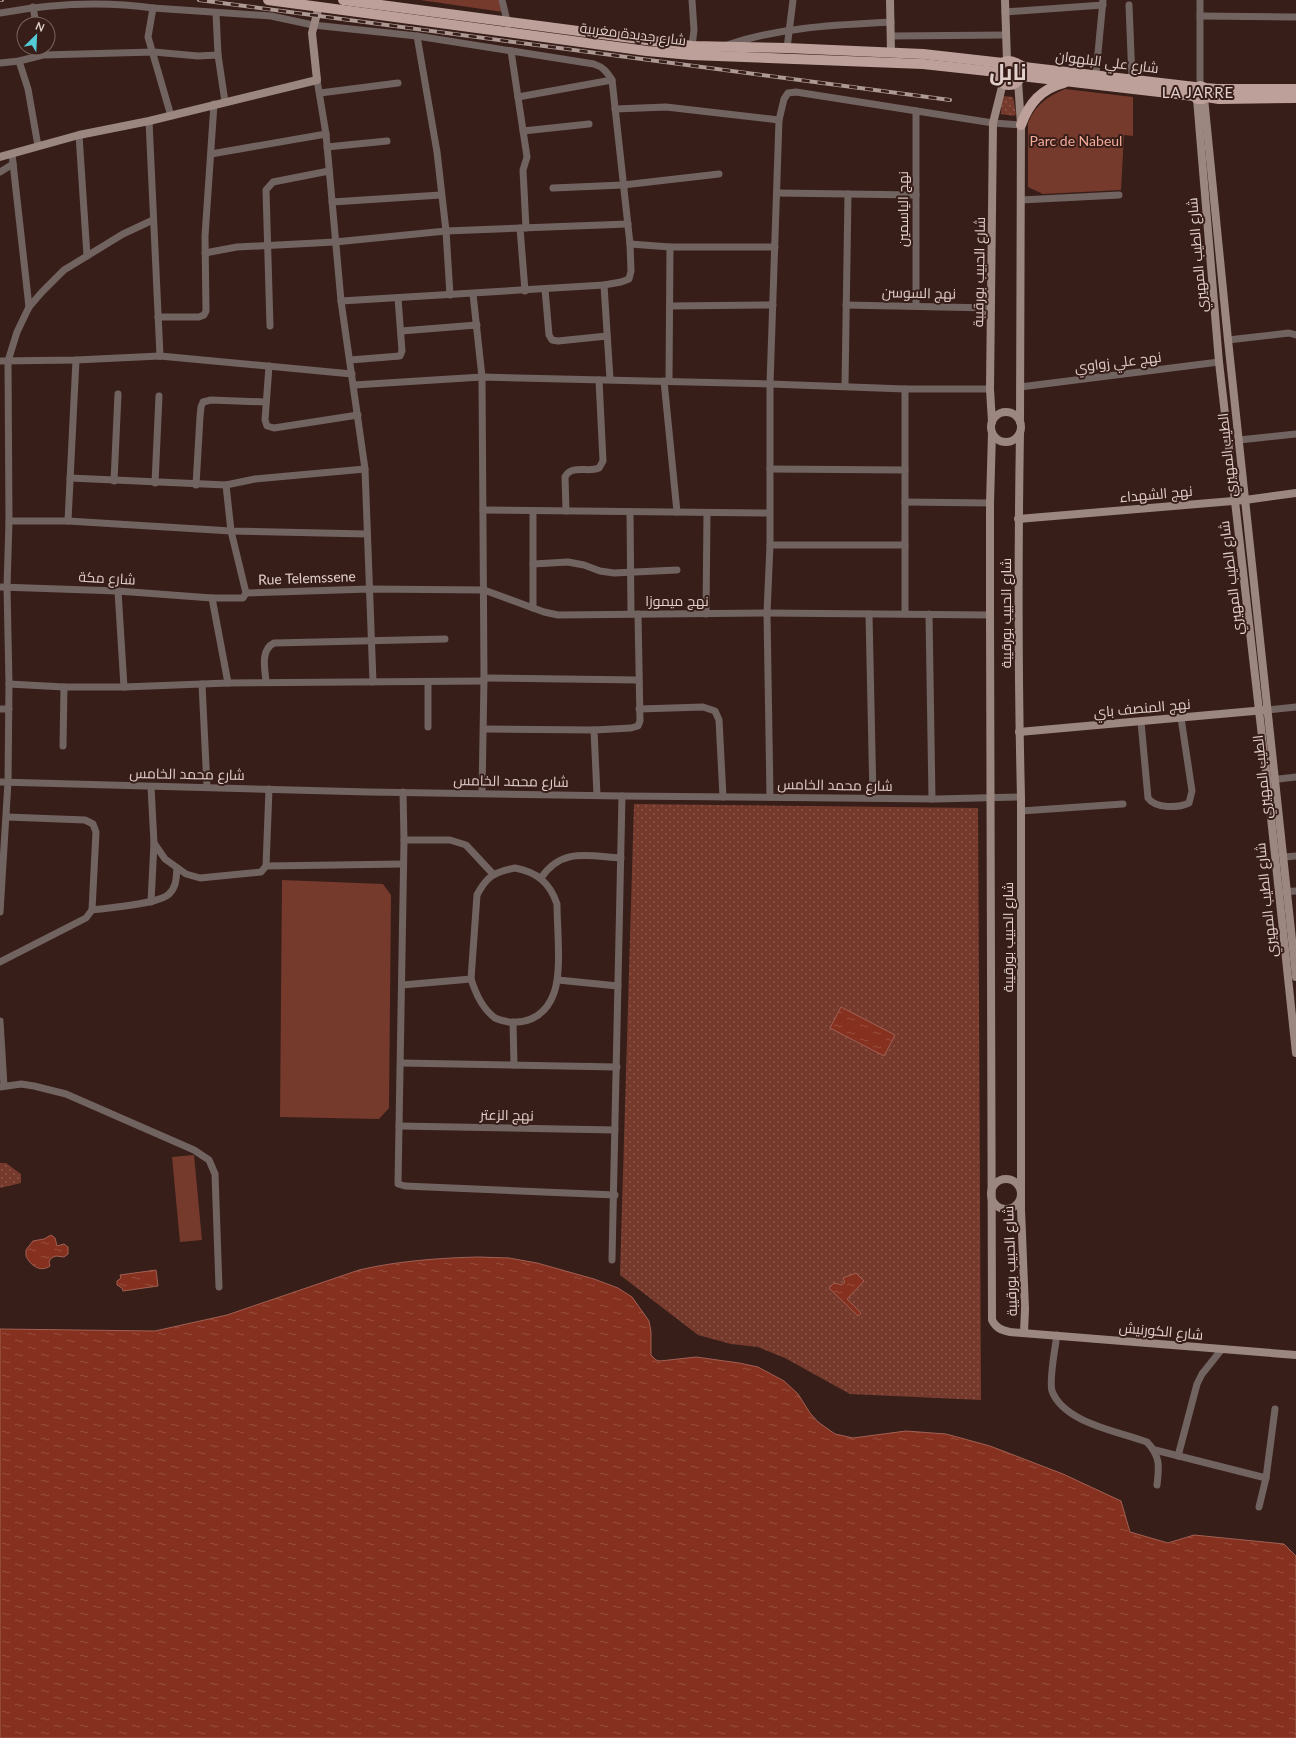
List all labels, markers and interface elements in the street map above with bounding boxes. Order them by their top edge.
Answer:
north arrow [16,16,56,56]
text: N [34,19,47,34]
street label: شارع جديدة مغربية [579,19,687,49]
street label: شارع علي البلهوان [1054,47,1160,80]
district label: نابل [989,58,1027,86]
district label: LA JARRE [1162,83,1234,101]
park label: Parc de Nabeul [1030,132,1122,149]
street label: نهج الياسمين [894,171,912,247]
street label: شارع الطيب المهيري [1183,197,1214,313]
street label: شارع الحبيب بورقيبة [969,217,989,327]
street label: نهج السوسن [882,283,956,303]
street label: نهج علي زواوي [1074,348,1163,379]
street label: الطيب المهيري [1214,412,1243,498]
street label: نهج الشهداء [1119,482,1193,506]
street label: شارع الطيب المهيري [1215,519,1250,636]
street label: شارع الحبيب بورقيبة [997,558,1015,668]
street label: Rue Telemssene [258,567,356,588]
street label: شارع مكة [78,568,136,588]
street label: نهج ميموزا [645,592,709,610]
street label: نهج المنصف باي [1093,695,1191,724]
street label: الطيب المهيري [1249,734,1278,820]
street label: شارع محمد الخامس [129,764,245,784]
street label: شارع محمد الخامس [453,771,569,791]
street label: شارع محمد الخامس [777,775,893,795]
street label: شارع الطيب المهيري [1251,842,1284,958]
street label: شارع الحبيب بورقيبة [999,882,1017,992]
street label: نهج الزعتر [479,1106,534,1124]
street label: شارع الحبيب بورقيبة [999,1206,1021,1316]
street label: شارع الكورنيش [1118,1318,1204,1344]

